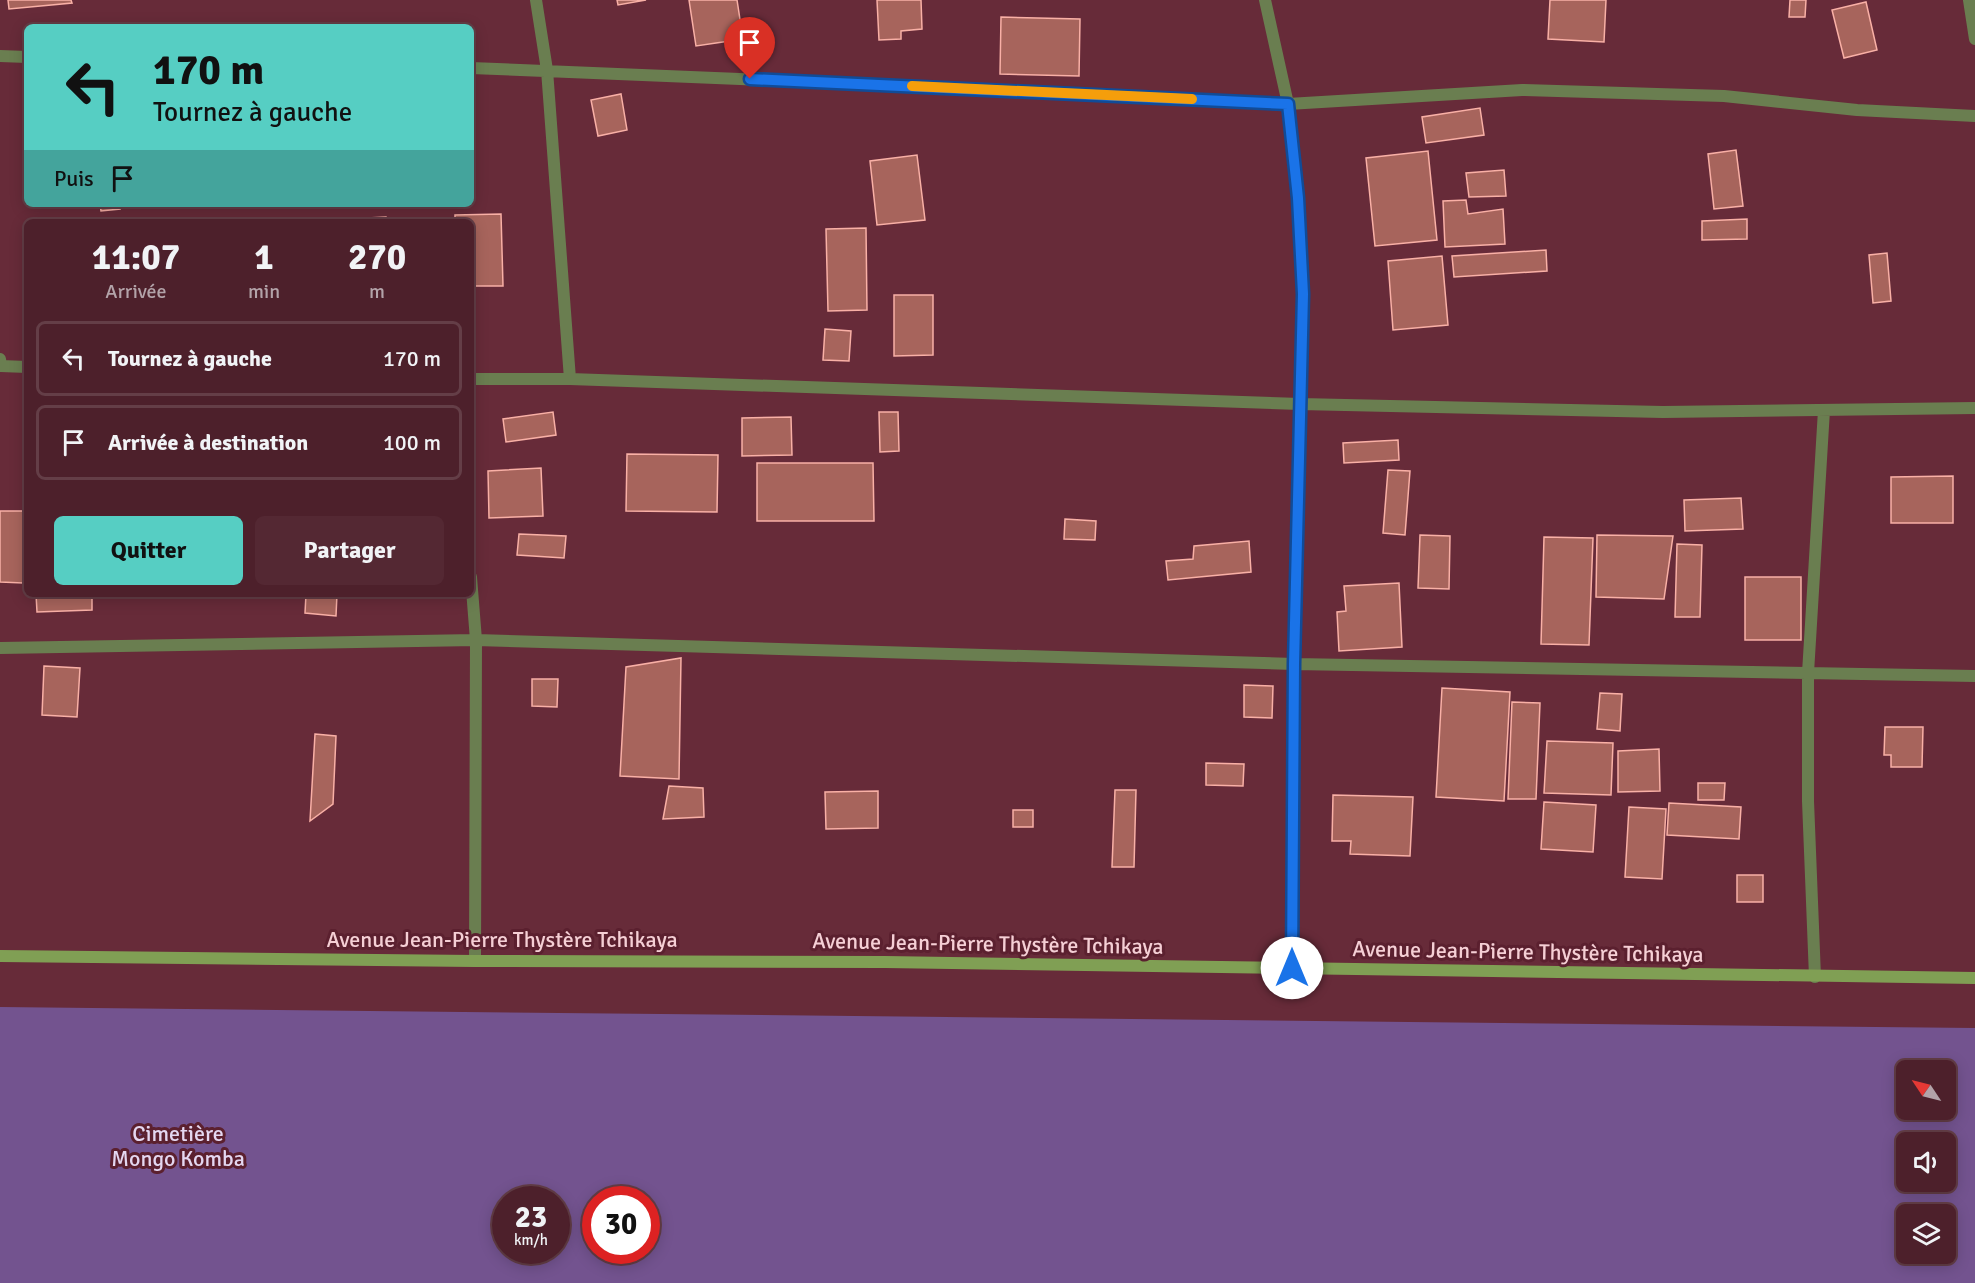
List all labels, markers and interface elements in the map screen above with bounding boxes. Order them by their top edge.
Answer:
pin [724,17,775,79]
icon: arrive [733,26,766,59]
text: 170 m [153,45,264,96]
icon: left [54,48,132,126]
text: Tournez à gauche [153,96,352,129]
icon: arrive [106,162,139,195]
text: Puis [54,165,94,192]
text: 11:07 [92,235,180,280]
text: 1 [254,235,274,280]
text: 270 [348,235,406,280]
text: Arrivée [105,279,167,304]
text: min [248,279,280,304]
text: m [369,279,385,304]
icon: left [57,342,90,375]
text: Tournez à gauche [108,345,272,372]
text: 170 m [383,345,441,372]
icon: arrive [57,426,90,459]
text: Arrivée à destination [108,429,308,456]
text: 100 m [383,429,441,456]
button: Quitter [54,516,243,585]
button: Partager [255,516,444,585]
street label: Avenue Jean-Pierre Thystère Tchikaya [326,926,678,953]
street label: Avenue Jean-Pierre Thystère Tchikaya [812,927,1164,960]
street label: Avenue Jean-Pierre Thystère Tchikaya [1352,935,1704,968]
position arrow [1260,936,1324,1000]
north arrow [1896,1060,1956,1120]
map controls [1896,1060,1956,1264]
park label: Cimetière Mongo Komba [111,1120,245,1172]
button: sound [1896,1132,1956,1192]
speed limit sign: 30 [582,1186,660,1264]
text: 23 [515,1199,547,1236]
button: layers [1896,1204,1956,1264]
text: km/h [514,1231,548,1249]

